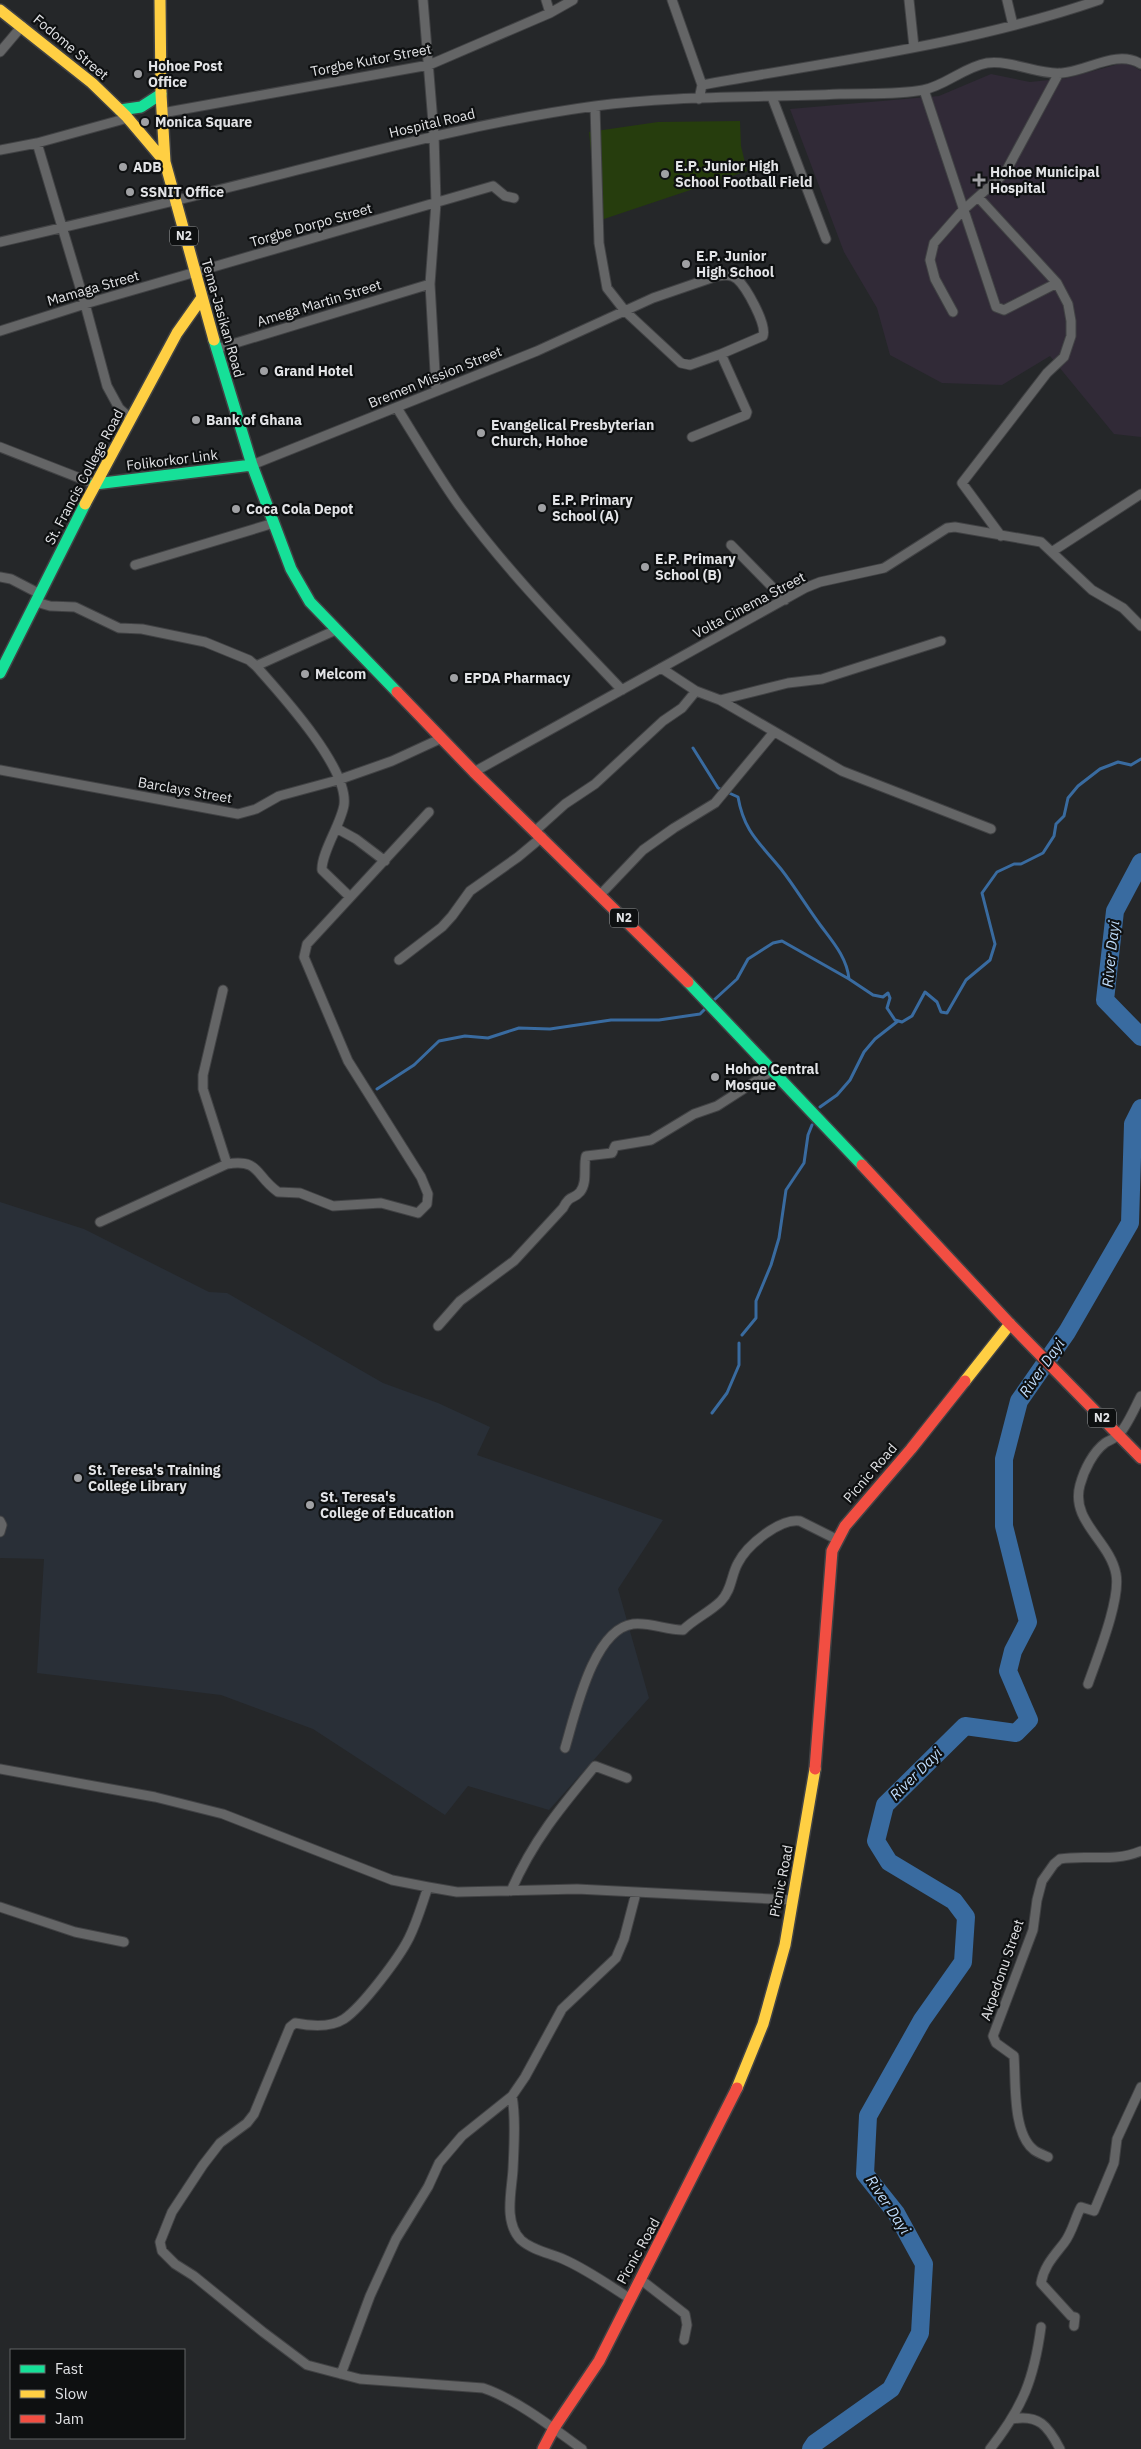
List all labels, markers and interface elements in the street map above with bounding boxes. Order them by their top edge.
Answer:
street label: Fodome Street [30,10,112,84]
street label: Torgbe Kutor Street [309,39,433,81]
place label: Hohoe Post Office [148,57,223,91]
marker: Hohoe Post Office [132,68,144,80]
street label: Hospital Road [387,104,477,142]
place label: Monica Square [155,113,252,131]
marker: Monica Square [139,116,151,128]
place label: E.P. Junior High School Football Field [675,157,812,191]
place label: ADB [133,158,162,176]
marker: ADB [117,161,129,173]
place label: Hohoe Municipal Hospital [990,163,1100,197]
marker: E.P. Junior High School Football Field [659,168,671,180]
marker: Hohoe Municipal Hospital [972,173,986,187]
place label: SSNIT Office [140,183,224,201]
marker: SSNIT Office [124,186,136,198]
street label: Torgbe Dorpo Street [248,199,374,251]
road number: N2 [170,227,198,246]
place label: E.P. Junior High School [696,247,774,281]
street label: Tema-Jasikan Road [197,257,249,379]
marker: E.P. Junior High School [680,258,692,270]
street label: Mamaga Street [45,266,141,310]
street label: Amega Martin Street [255,275,383,330]
street label: Bremen Mission Street [366,342,504,412]
place label: Grand Hotel [274,362,353,380]
marker: Grand Hotel [258,365,270,377]
street label: St. Francis College Road [41,406,127,548]
place label: Bank of Ghana [206,411,302,429]
marker: Bank of Ghana [190,414,202,426]
place label: Evangelical Presbyterian Church, Hohoe [491,416,654,450]
marker: Evangelical Presbyterian Church, Hohoe [475,427,487,439]
street label: Folikorkor Link [125,445,219,475]
place label: E.P. Primary School (A) [552,491,633,525]
place label: Coca Cola Depot [246,500,353,518]
marker: E.P. Primary School (A) [536,502,548,514]
marker: Coca Cola Depot [230,503,242,515]
place label: E.P. Primary School (B) [655,550,736,584]
marker: E.P. Primary School (B) [639,561,651,573]
street label: Volta Cinema Street [690,568,808,642]
place label: Melcom [315,665,366,683]
marker: Melcom [299,668,311,680]
place label: EPDA Pharmacy [464,669,571,687]
marker: EPDA Pharmacy [448,672,460,684]
street label: Barclays Street [136,773,234,807]
road number: N2 [610,908,638,928]
water label: River Dayi [1098,920,1123,988]
place label: Hohoe Central Mosque [725,1060,819,1094]
marker: Hohoe Central Mosque [709,1071,721,1083]
water label: River Dayi [1015,1335,1069,1401]
road number: N2 [1088,1409,1116,1428]
street label: Picnic Road [839,1440,901,1506]
place label: St. Teresa's Training College Library [88,1461,221,1495]
marker: St. Teresa's Training College Library [72,1472,84,1484]
place label: St. Teresa's College of Education [320,1488,454,1522]
marker: St. Teresa's College of Education [304,1499,316,1511]
water label: River Dayi [885,1743,946,1804]
street label: Picnic Road [765,1843,797,1919]
street label: Akpedonu Street [976,1917,1028,2023]
water label: River Dayi [862,2172,915,2238]
street label: Picnic Road [612,2215,664,2287]
legend [10,2349,185,2439]
text: Fast [55,2359,83,2378]
text: Slow [55,2384,88,2403]
text: Jam [55,2409,84,2428]

